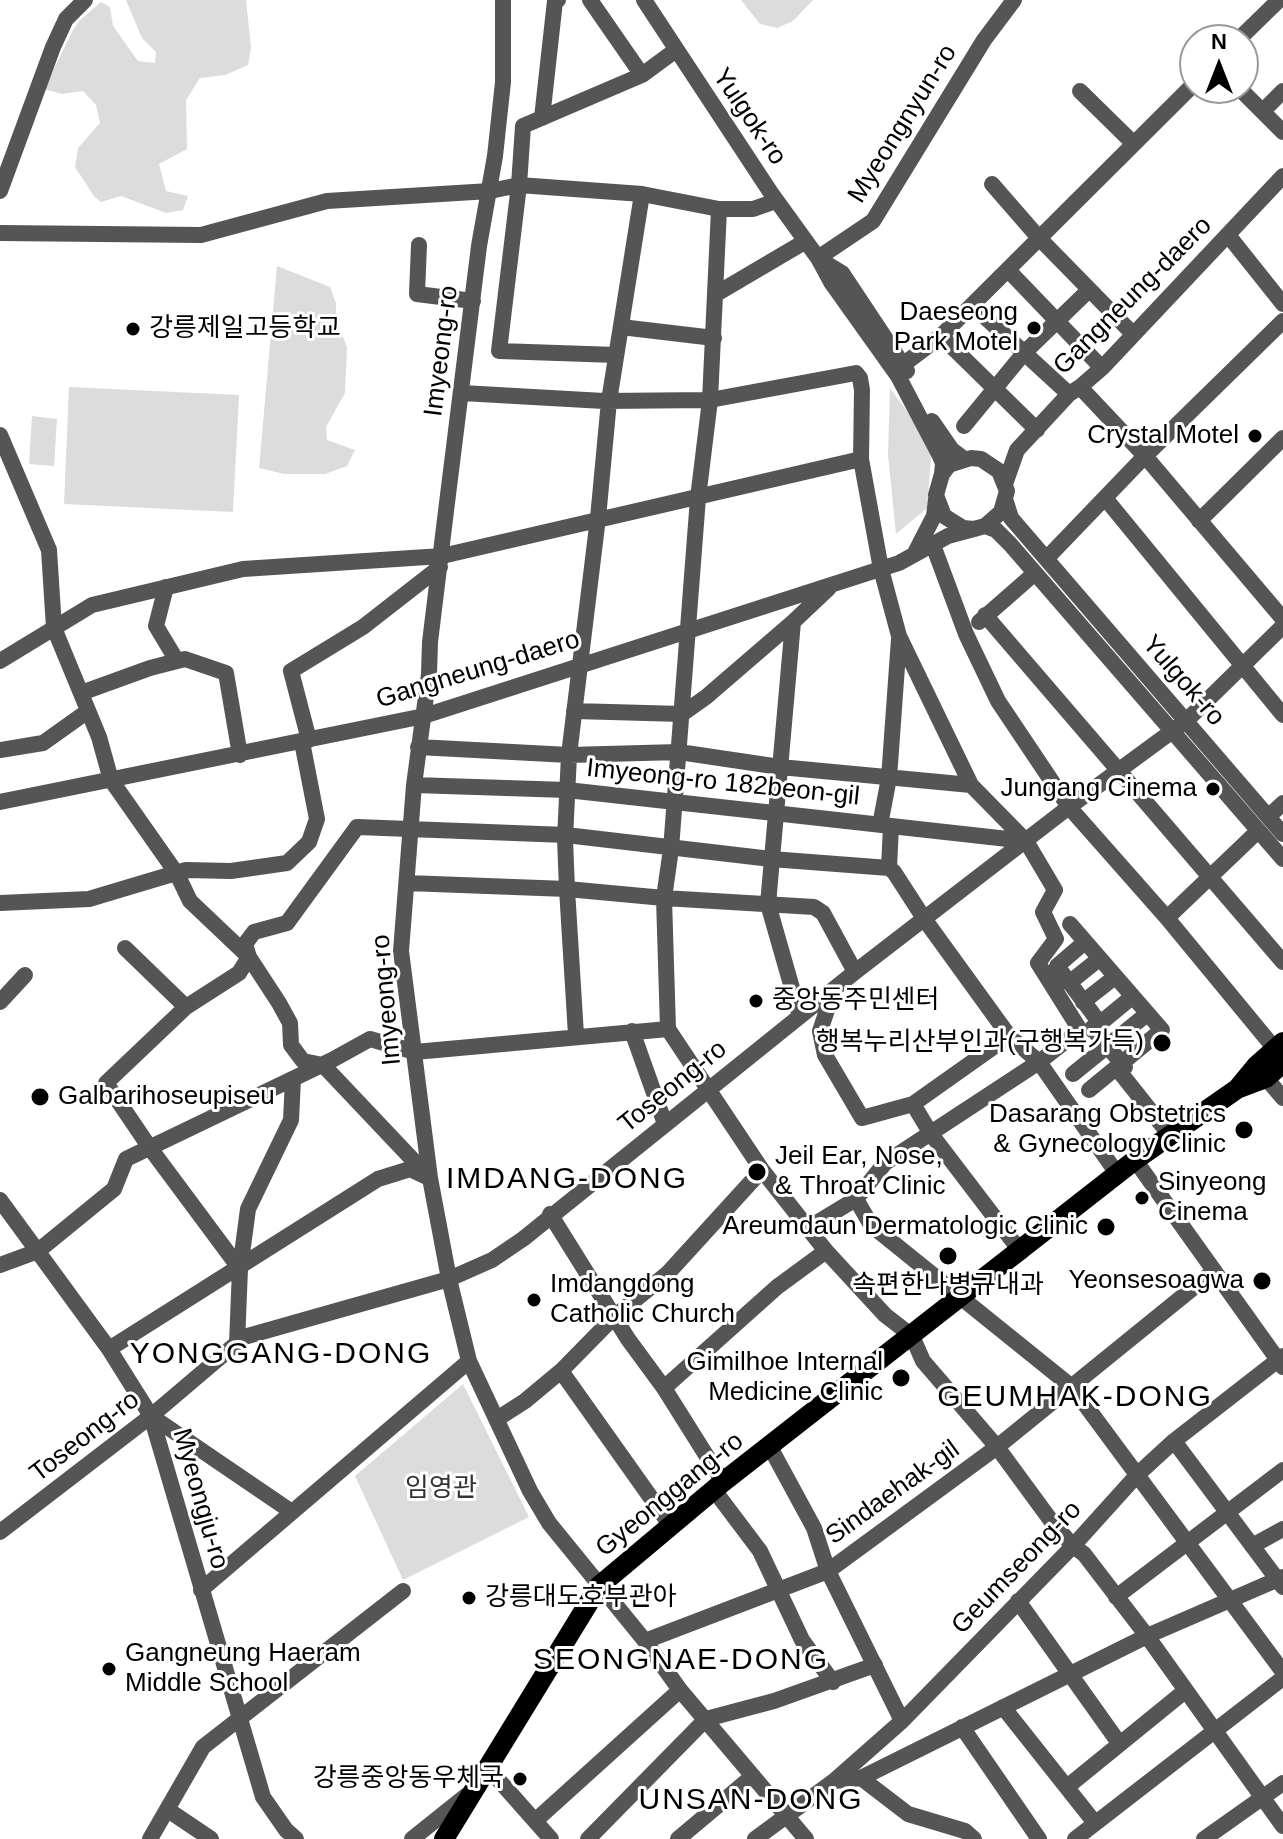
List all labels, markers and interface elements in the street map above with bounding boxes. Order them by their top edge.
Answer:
north arrow [1179,24,1259,104]
text: N [1211,29,1227,54]
street label: Myeongnyun-ro [842,39,964,209]
street label: Yulgok-ro [705,63,793,171]
street label: Gangneung-daero [1047,210,1219,382]
street label: Imyeong-ro [419,284,465,418]
place label: Daeseong Park Motel [894,297,1018,358]
place label: 강릉제일고등학교 [149,313,340,345]
marker: Daeseong Park Motel [1025,319,1043,337]
marker: 강릉제일고등학교 [124,320,142,338]
place label: Crystal Motel [1087,420,1239,452]
marker: Crystal Motel [1246,427,1264,445]
street label: Gangneung-daero [373,624,583,716]
street label: Yulgok-ro [1135,629,1231,733]
street label: Imyeong-ro 182beon-gil [585,753,861,813]
place label: Jungang Cinema [1000,773,1197,805]
marker: Jungang Cinema [1204,780,1222,798]
street label: Imyeong-ro [366,933,408,1067]
place label: 중앙동주민센터 [772,985,939,1017]
marker: 중앙동주민센터 [747,992,765,1010]
place label: 행복누리산부인과(구행복가득) [816,1027,1144,1059]
marker: 행복누리산부인과(구행복가득) [1151,1032,1173,1054]
street label: Toseong-ro [613,1034,733,1140]
place label: Galbarihoseupiseu [58,1081,275,1113]
marker: Galbarihoseupiseu [29,1086,51,1108]
place label: Dasarang Obstetrics & Gynecology Clinic [989,1099,1226,1160]
marker: Dasarang Obstetrics & Gynecology Clinic [1233,1119,1255,1141]
place label: Jeil Ear, Nose, & Throat Clinic [775,1141,945,1202]
marker: Jeil Ear, Nose, & Throat Clinic [746,1161,768,1183]
district label: IMDANG-DONG [446,1162,688,1198]
place label: Sinyeong Cinema [1158,1167,1266,1228]
marker: Sinyeong Cinema [1133,1189,1151,1207]
place label: Areumdaun Dermatologic Clinic [722,1211,1088,1243]
marker: Areumdaun Dermatologic Clinic [1095,1216,1117,1238]
marker: 속편한나병규내과 [937,1245,959,1267]
place label: Yeonsesoagwa [1069,1265,1244,1297]
place label: Imdangdong Catholic Church [550,1269,735,1330]
place label: 속편한나병규내과 [852,1270,1044,1302]
marker: Yeonsesoagwa [1251,1270,1273,1292]
marker: Imdangdong Catholic Church [525,1291,543,1309]
district label: YONGGANG-DONG [130,1337,432,1373]
place label: Gimilhoe Internal Medicine Clinic [686,1347,883,1408]
marker: Gimilhoe Internal Medicine Clinic [890,1367,912,1389]
district label: GEUMHAK-DONG [937,1380,1213,1416]
street label: Toseong-ro [24,1385,146,1489]
street label: Myeongju-ro [165,1425,235,1573]
street label: Gyeonggang-ro [590,1426,750,1564]
street label: Sindaehak-gil [820,1434,966,1552]
park label: 임영관 [405,1473,477,1505]
street label: Geumseong-ro [946,1495,1088,1641]
place label: 강릉대도호부관아 [485,1582,676,1614]
marker: 강릉대도호부관아 [460,1589,478,1607]
place label: Gangneung Haeram Middle School [125,1638,361,1700]
district label: SEONGNAE-DONG [533,1643,829,1679]
marker: Gangneung Haeram Middle School [100,1660,118,1678]
place label: 강릉중앙동우체국 [313,1763,504,1795]
marker: 강릉중앙동우체국 [511,1770,529,1788]
district label: UNSAN-DONG [638,1783,864,1819]

